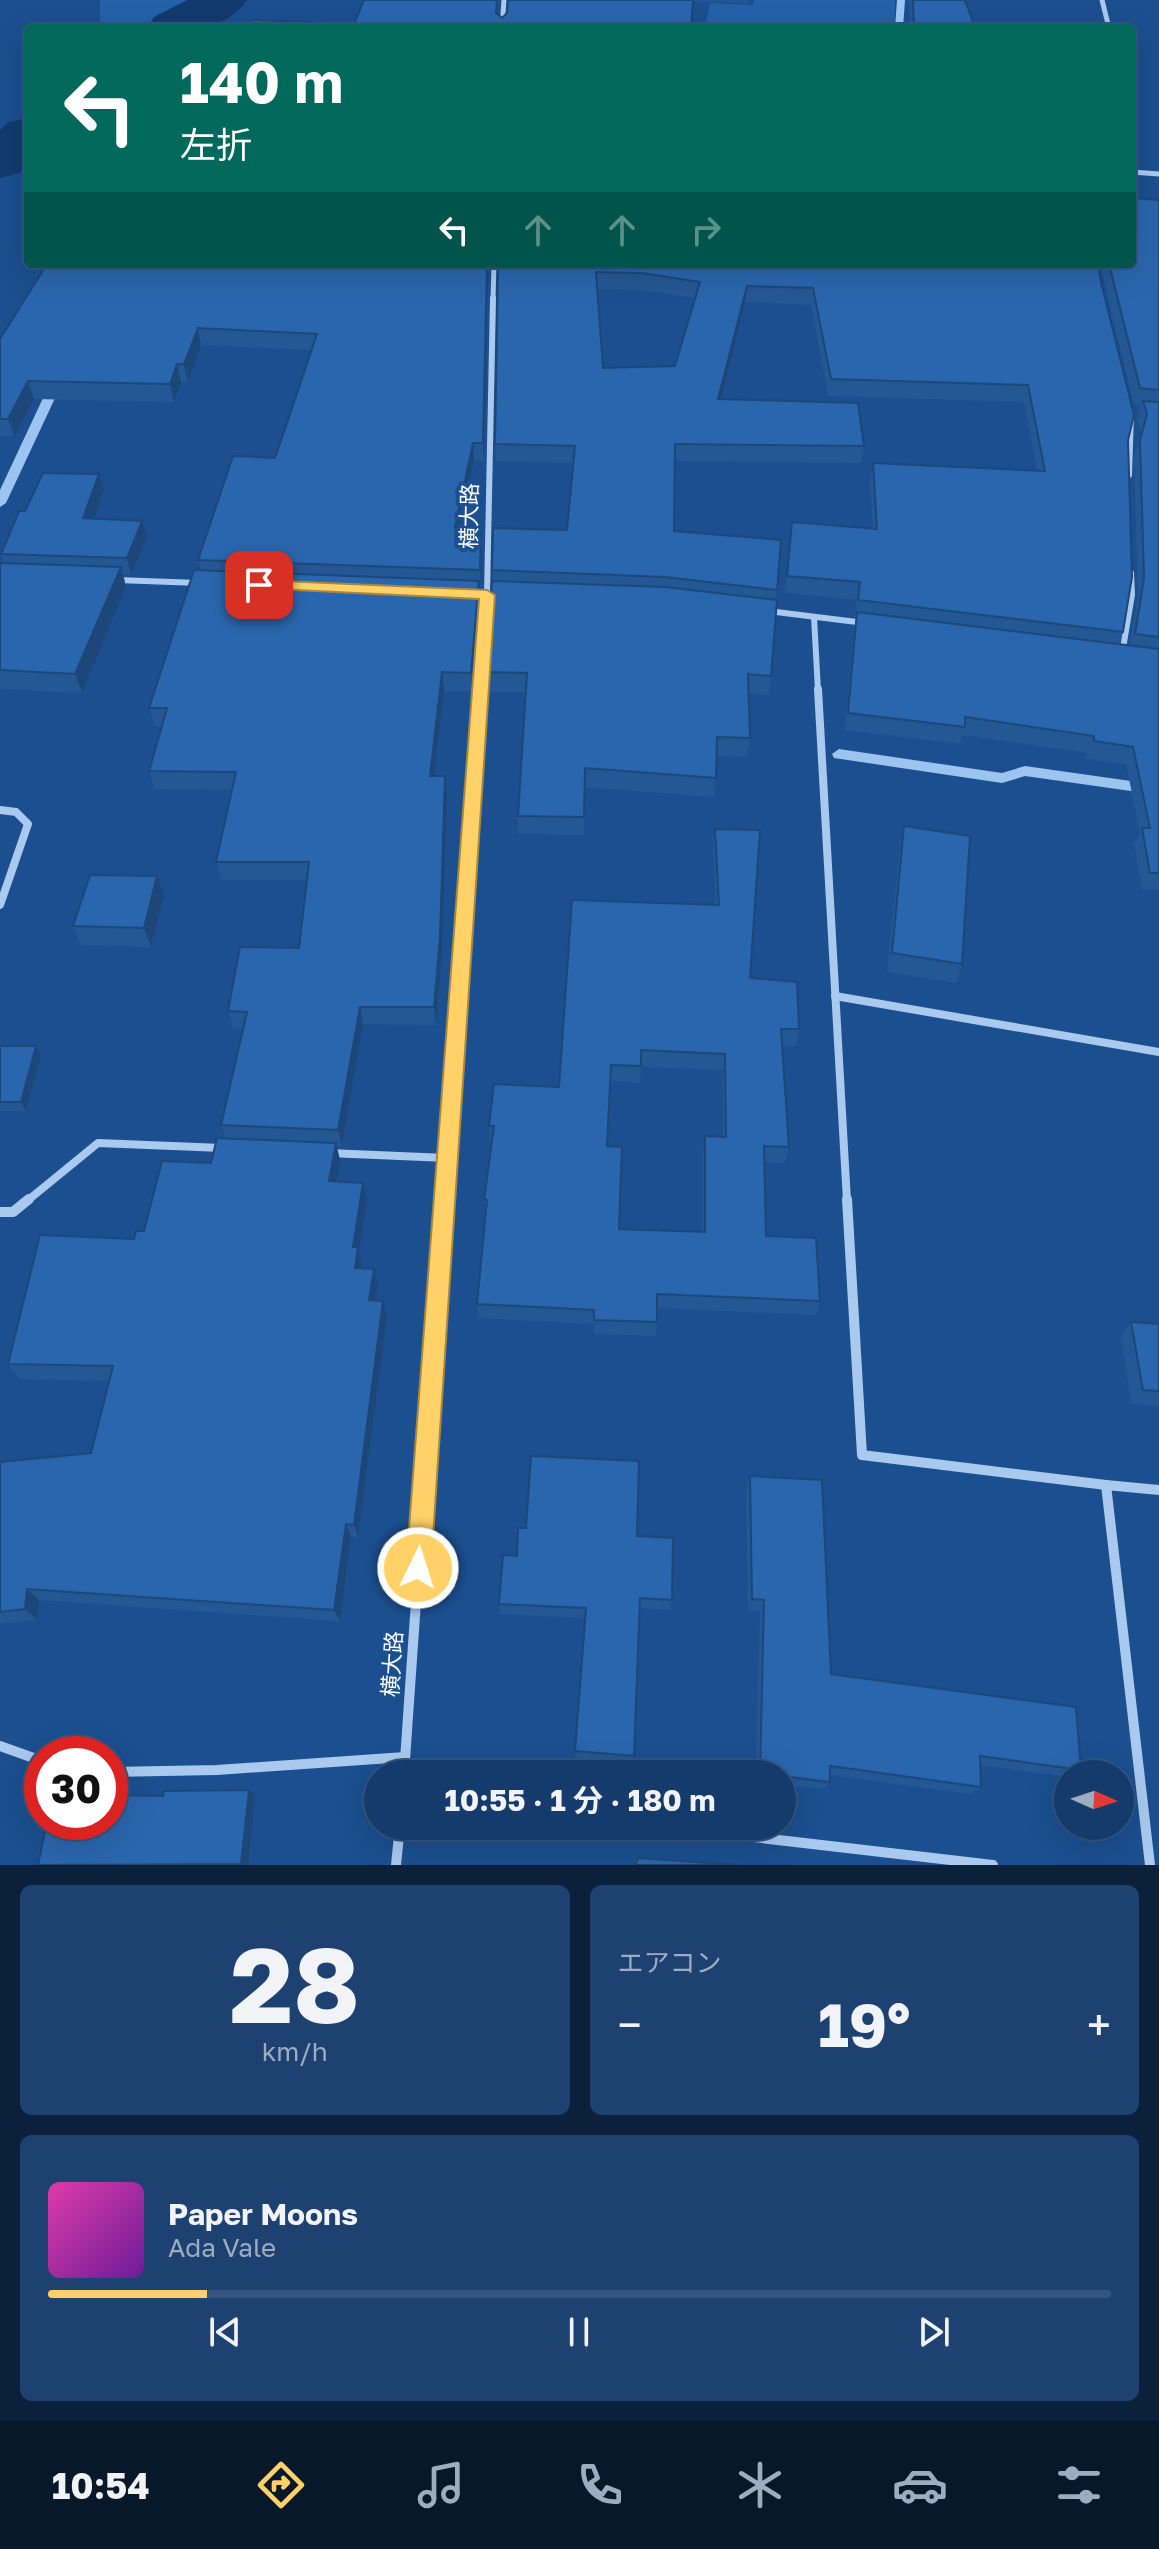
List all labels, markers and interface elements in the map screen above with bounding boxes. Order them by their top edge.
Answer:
text: 140 m [180,48,343,115]
icon: left [48,56,152,160]
text: 左折 [180,123,252,166]
icon: left [432,208,476,252]
icon: ahead [516,208,560,252]
icon: ahead [600,208,644,252]
icon: right [684,208,728,252]
street label: 横大路 [454,483,483,549]
pin [225,551,293,619]
icon: arrive [237,563,281,607]
position arrow [376,1526,460,1610]
street label: 横大路 [376,1630,407,1698]
speed limit sign: 30 [24,1736,128,1840]
north arrow [1054,1760,1134,1840]
map controls [1054,1760,1134,1840]
text: 10:55 · 1 分 · 180 m [444,1782,716,1818]
text: 28 [230,1921,360,2046]
text: エアコン [618,1947,722,1978]
text: 19° [818,1988,910,2060]
text: − [618,1998,642,2051]
text: + [1087,1998,1111,2051]
text: km/h [262,2036,328,2067]
text: Paper Moons [168,2196,358,2232]
text: Ada Vale [168,2232,276,2263]
icon: previous [203,2310,247,2354]
icon: pause [557,2310,601,2354]
icon: next [912,2310,956,2354]
icon: directions [253,2457,309,2513]
icon: music [413,2457,469,2513]
icon: phone [572,2457,628,2513]
icon: climate [732,2457,788,2513]
icon: car [892,2457,948,2513]
icon: filters [1051,2457,1107,2513]
text: 10:54 [52,2464,150,2507]

